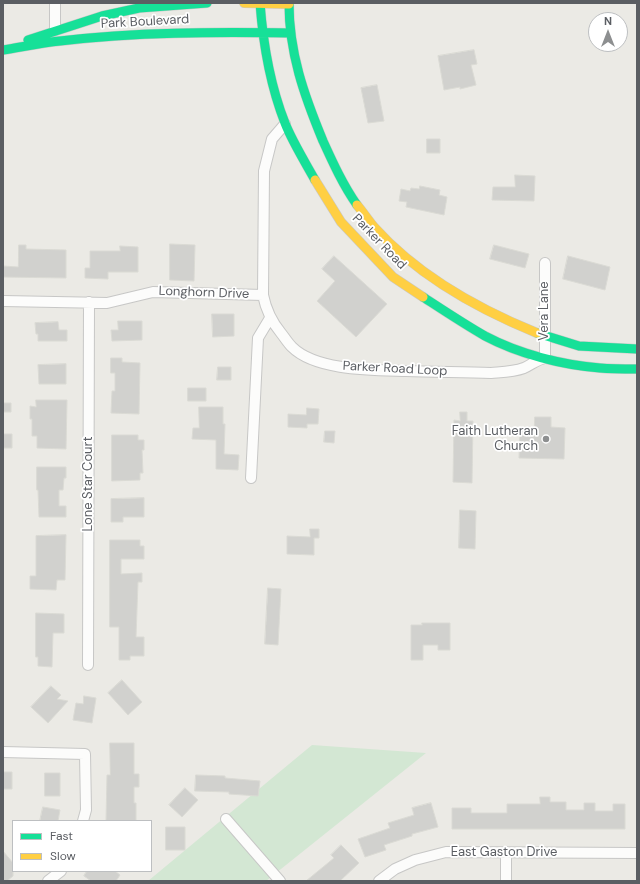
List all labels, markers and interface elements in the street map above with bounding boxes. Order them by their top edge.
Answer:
street label: Park Boulevard [100,12,190,32]
north arrow [588,12,628,52]
text: N [604,14,612,28]
street label: Parker Road [349,211,409,273]
street label: Vera Lane [537,281,553,341]
street label: Longhorn Drive [158,284,250,302]
street label: Parker Road Loop [342,358,448,380]
place label: Faith Lutheran Church [452,424,538,455]
marker: Faith Lutheran Church [541,434,551,444]
street label: Lone Star Court [81,437,97,531]
legend [12,820,152,872]
text: Fast [50,828,73,844]
street label: East Gaston Drive [451,845,557,861]
text: Slow [50,848,76,864]

